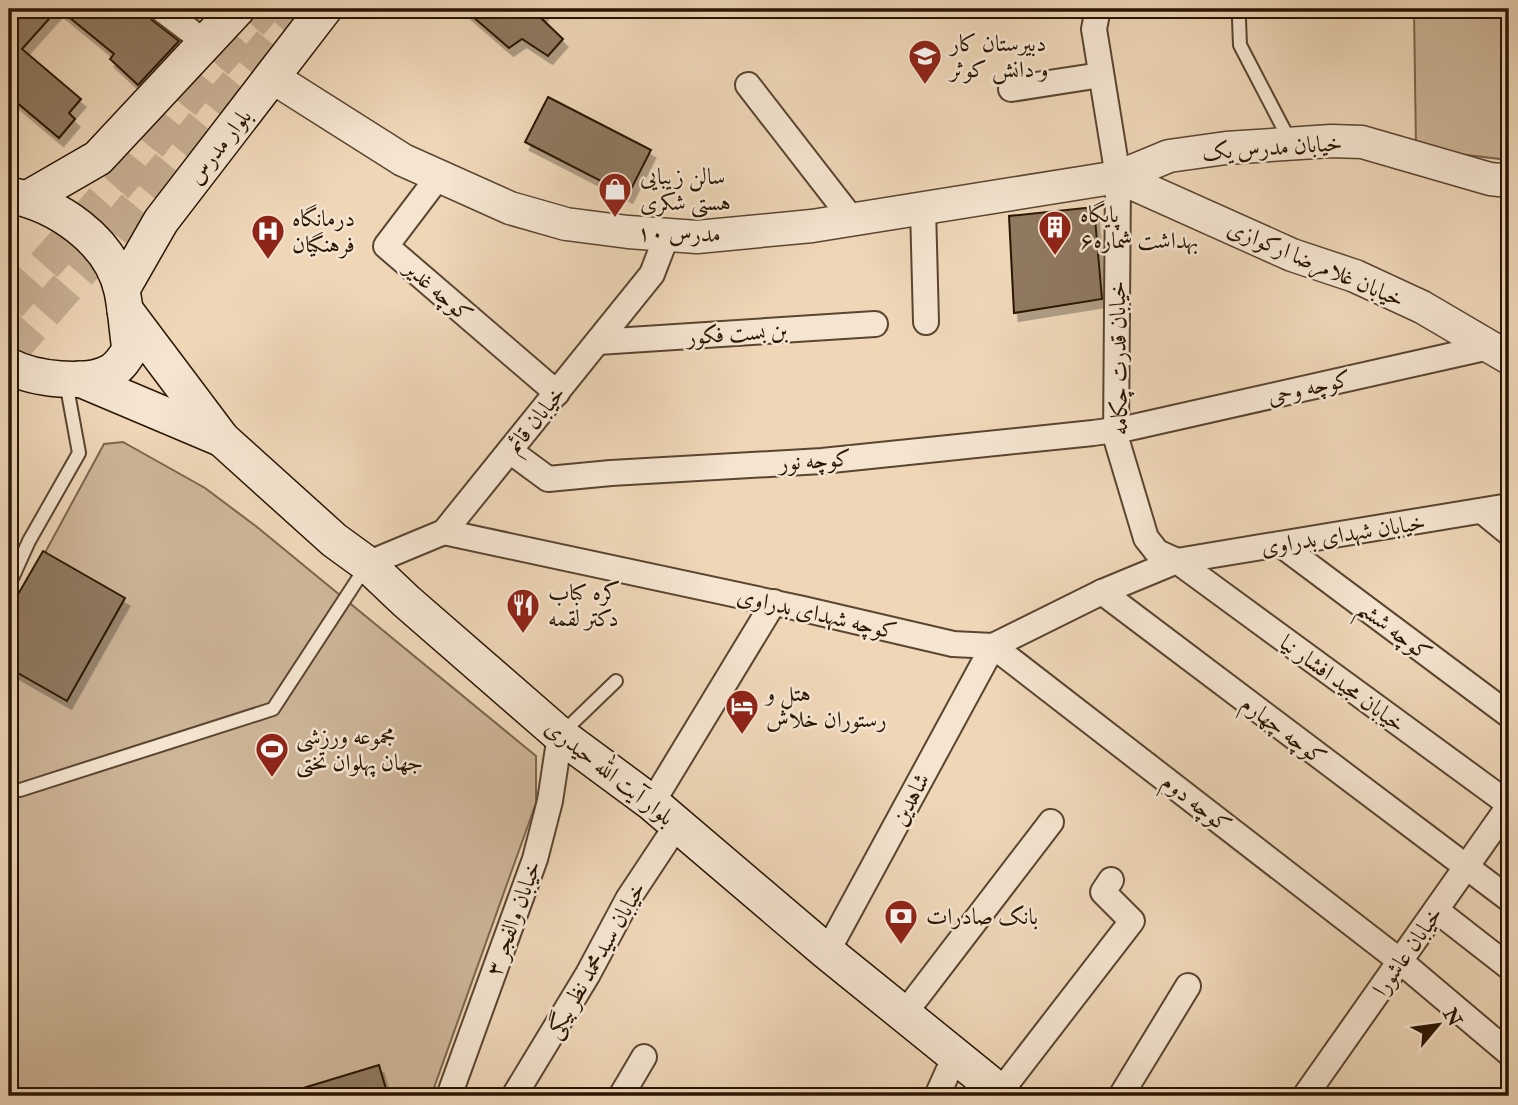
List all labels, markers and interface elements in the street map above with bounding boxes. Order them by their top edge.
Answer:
place label: دبیرستان کار و دانش کوثر [948,29,1048,85]
school or university icon: دبیرستان کار و دانش کوثر [906,37,944,86]
street label: بلوار مدرس [181,103,258,190]
street label: خیابان مدرس یک [1201,128,1343,167]
place label: سالن زیبایی هستی شکری [640,162,731,218]
shop icon: سالن زیبایی هستی شکری [596,170,634,219]
place label: پایگاه بهداشت شماره۶ [1080,200,1199,255]
place label: درمانگاه فرهنگیان [292,204,355,259]
building icon: پایگاه بهداشت شماره۶ [1036,208,1074,257]
hospital icon: درمانگاه فرهنگیان [249,212,287,261]
street label: خیابان غلامرضا ارکوازی [1223,213,1409,315]
street label: مدرس ۱۰ [637,218,721,249]
street label: کوچه غدیر [396,252,479,330]
street label: خیابان قدرت چکامه [1103,280,1135,436]
street label: بن بست فکور [684,316,788,352]
street label: کوچه وحی [1264,364,1354,412]
street label: خیابان قائم [499,379,575,462]
street label: کوچه نور [776,444,852,479]
street label: خیابان شهدای بدراوی [1259,507,1427,562]
place label: کره کباب دکتر لقمه [548,578,620,633]
street label: کوچه شهدای بدراوی [734,581,900,647]
restaurant icon: کره کباب دکتر لقمه [504,586,542,635]
street label: کوچه ششم [1347,593,1438,674]
street label: خیابان مجید افشار نیا [1274,628,1411,739]
place label: هتل و رستوران خلاش [764,679,887,734]
hotel icon: هتل و رستوران خلاش [723,687,761,736]
street label: کوچه چهارم [1232,689,1332,776]
street label: بلوار آیت الله حیدری [539,710,683,832]
place label: مجموعه ورزشی جهان پهلوان تختی [296,722,423,778]
sports icon: مجموعه ورزشی جهان پهلوان تختی [253,730,291,779]
street label: کوچه دوم [1153,767,1237,844]
street label: شاهدین [885,768,936,831]
street label: خیابان والفجر ۳ [479,856,548,980]
street label: خیابان سیدمحمد نظر بیگی [539,876,653,1045]
bank icon: بانک صادرات [882,897,920,946]
street label: خیابان عاشورا [1366,901,1449,1002]
place label: بانک صادرات [926,902,1038,931]
north arrow [1402,990,1472,1060]
text: N [1437,1003,1467,1031]

